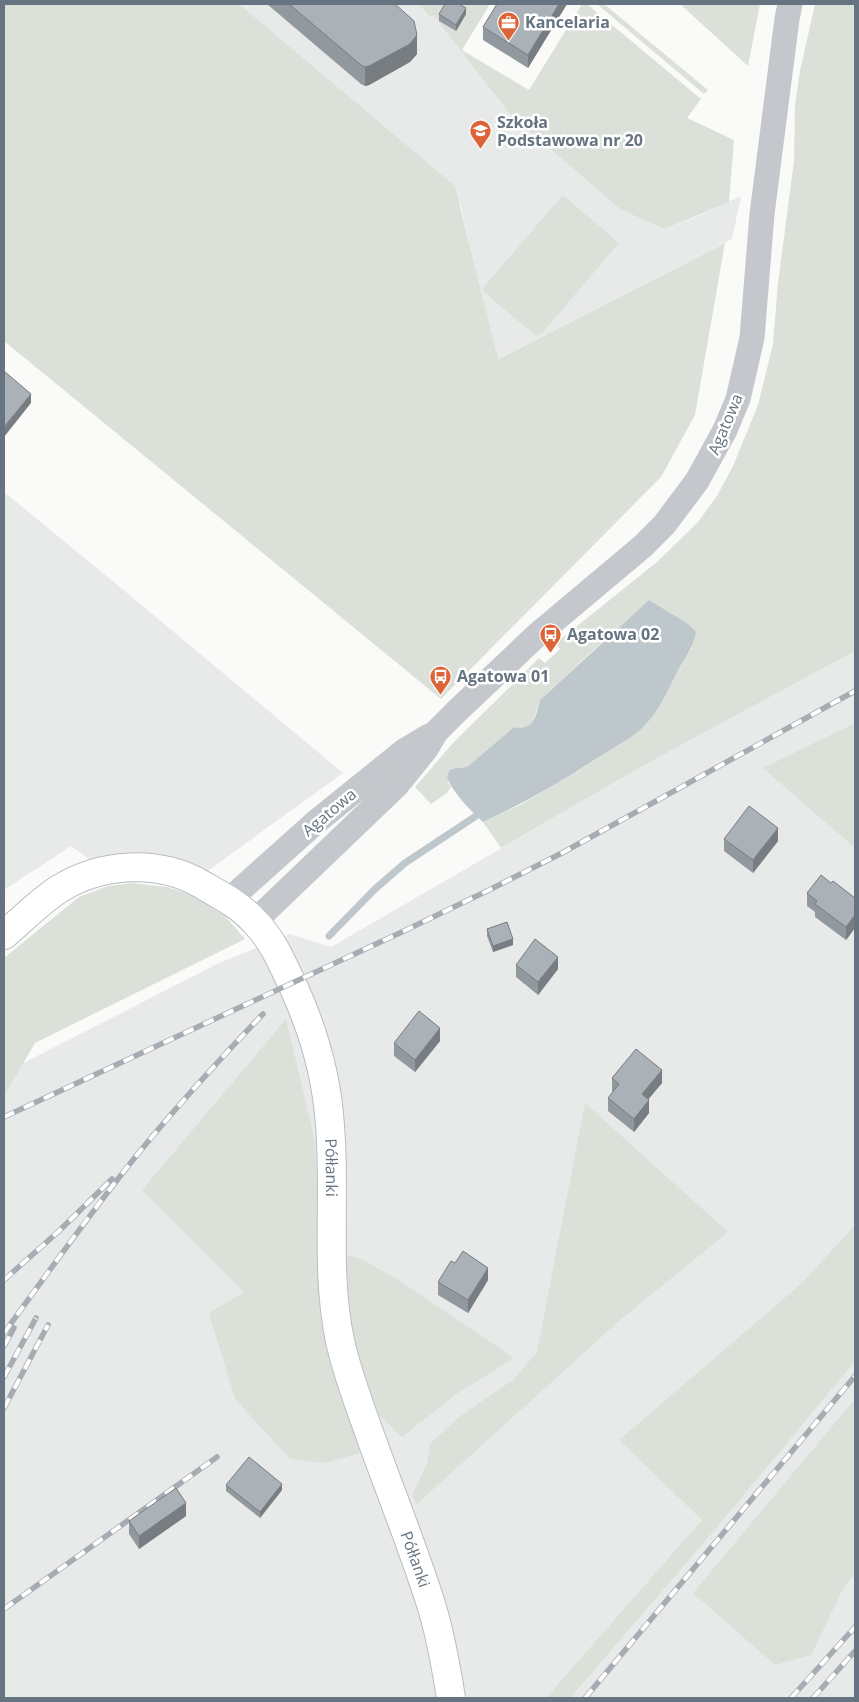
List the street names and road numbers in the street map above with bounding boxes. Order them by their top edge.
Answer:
street label: Agatowa [702,390,748,458]
street label: Agatowa [297,783,361,841]
street label: Półłanki [320,1138,343,1197]
street label: Półłanki [395,1528,436,1590]

